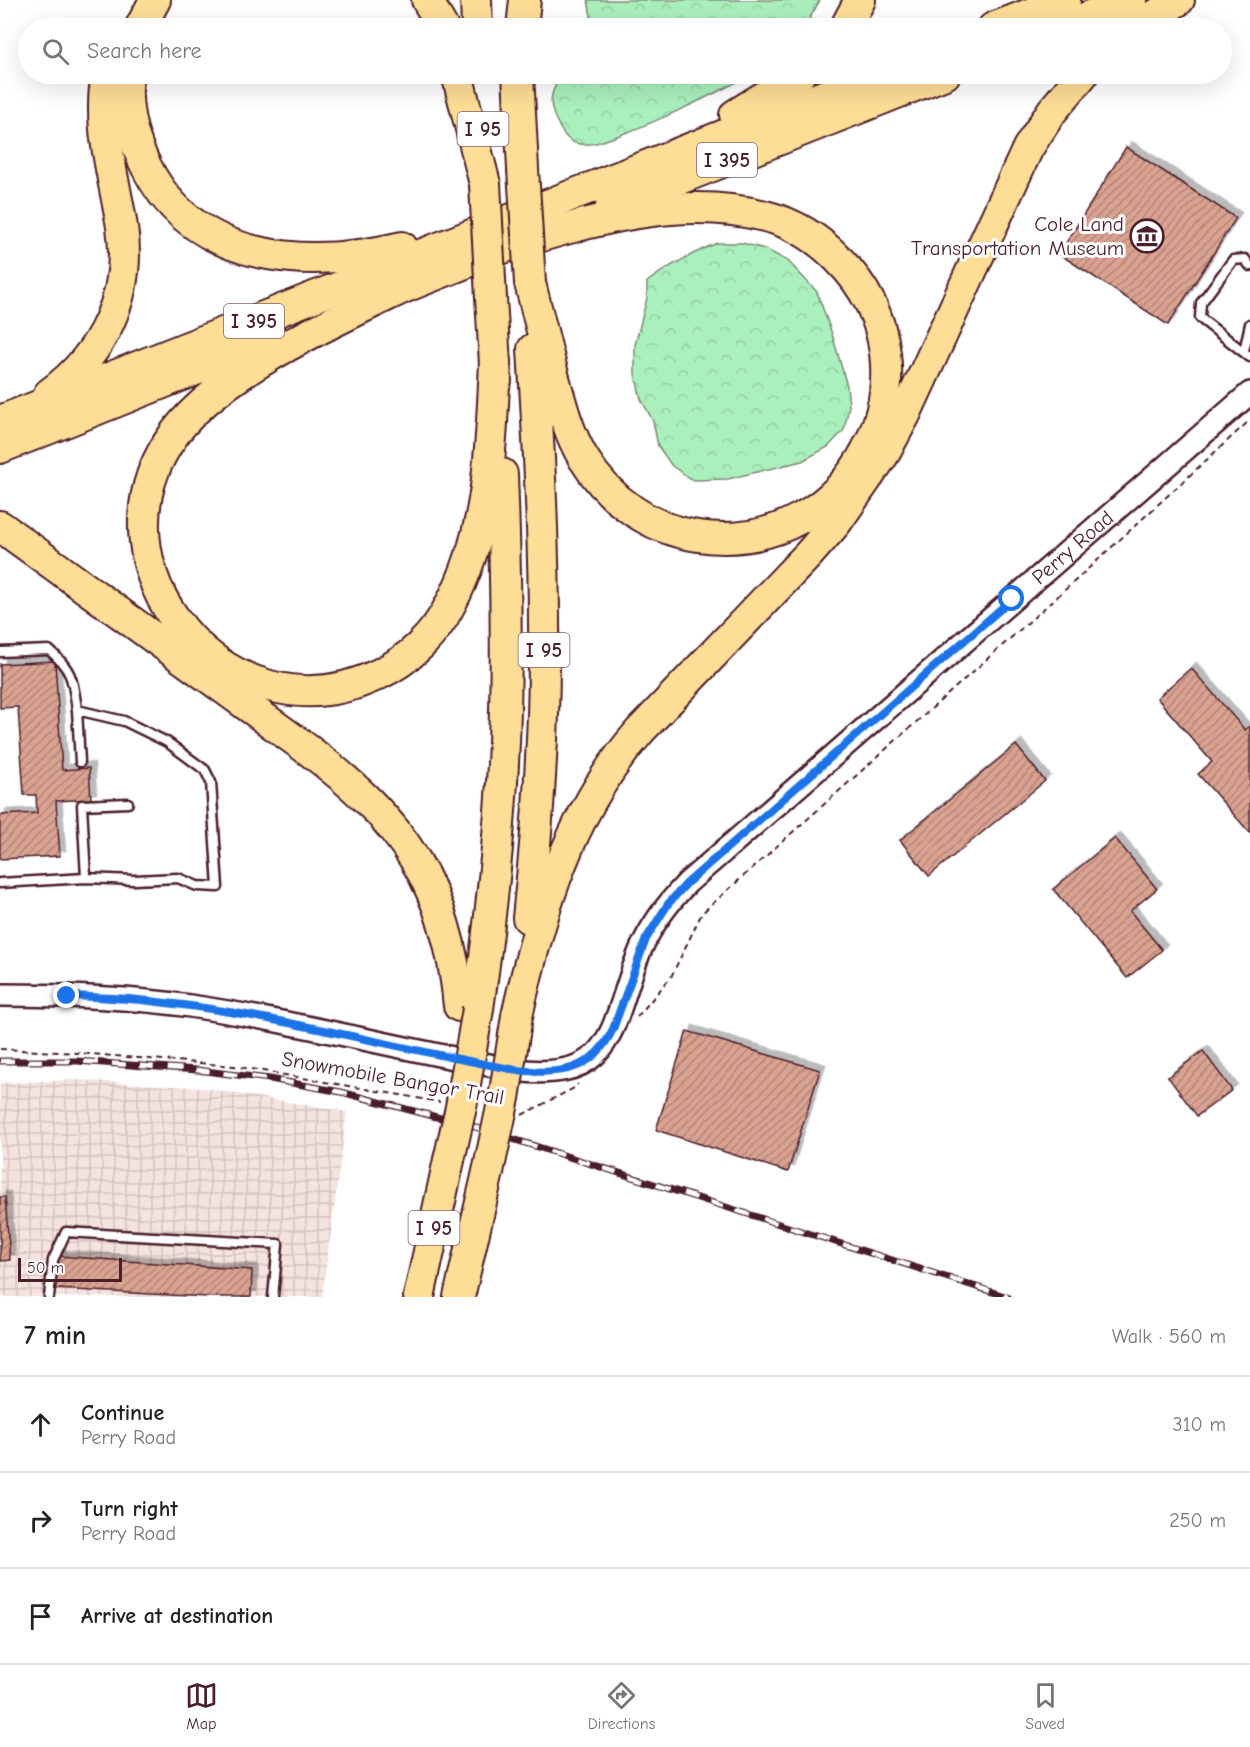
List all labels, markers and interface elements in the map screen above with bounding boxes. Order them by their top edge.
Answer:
search box [18,18,1232,84]
icon: search [39,35,72,68]
text: Search here [87,38,202,64]
road number: I 95 [458,112,508,146]
road number: I 395 [697,143,757,177]
place label: Cole Land Transportation Museum [911,212,1124,260]
museum icon: Cole Land Transportation Museum [1129,218,1165,254]
road number: I 395 [224,304,284,338]
street label: Perry Road [1027,506,1118,589]
route start [998,585,1024,611]
road number: I 95 [518,633,570,667]
route end [53,982,79,1008]
street label: Snowmobile Bangor Trail [280,1047,506,1109]
road number: I 95 [408,1211,460,1245]
scale bar [18,1255,122,1282]
text: 50 m [27,1259,64,1277]
text: 7 min [24,1321,86,1351]
text: Walk · 560 m [1112,1325,1226,1348]
text: Continue [81,1400,164,1426]
icon: ahead [24,1408,57,1441]
text: 310 m [1173,1413,1226,1436]
text: Perry Road [81,1426,176,1449]
text: Turn right [81,1496,178,1522]
icon: right [24,1504,57,1537]
text: 250 m [1169,1509,1226,1532]
text: Perry Road [81,1522,176,1545]
icon: arrive [24,1600,57,1633]
text: Arrive at destination [81,1603,273,1629]
tab: Map [185,1679,218,1733]
tab: Directions [588,1679,655,1733]
tab: Saved [1025,1679,1065,1733]

